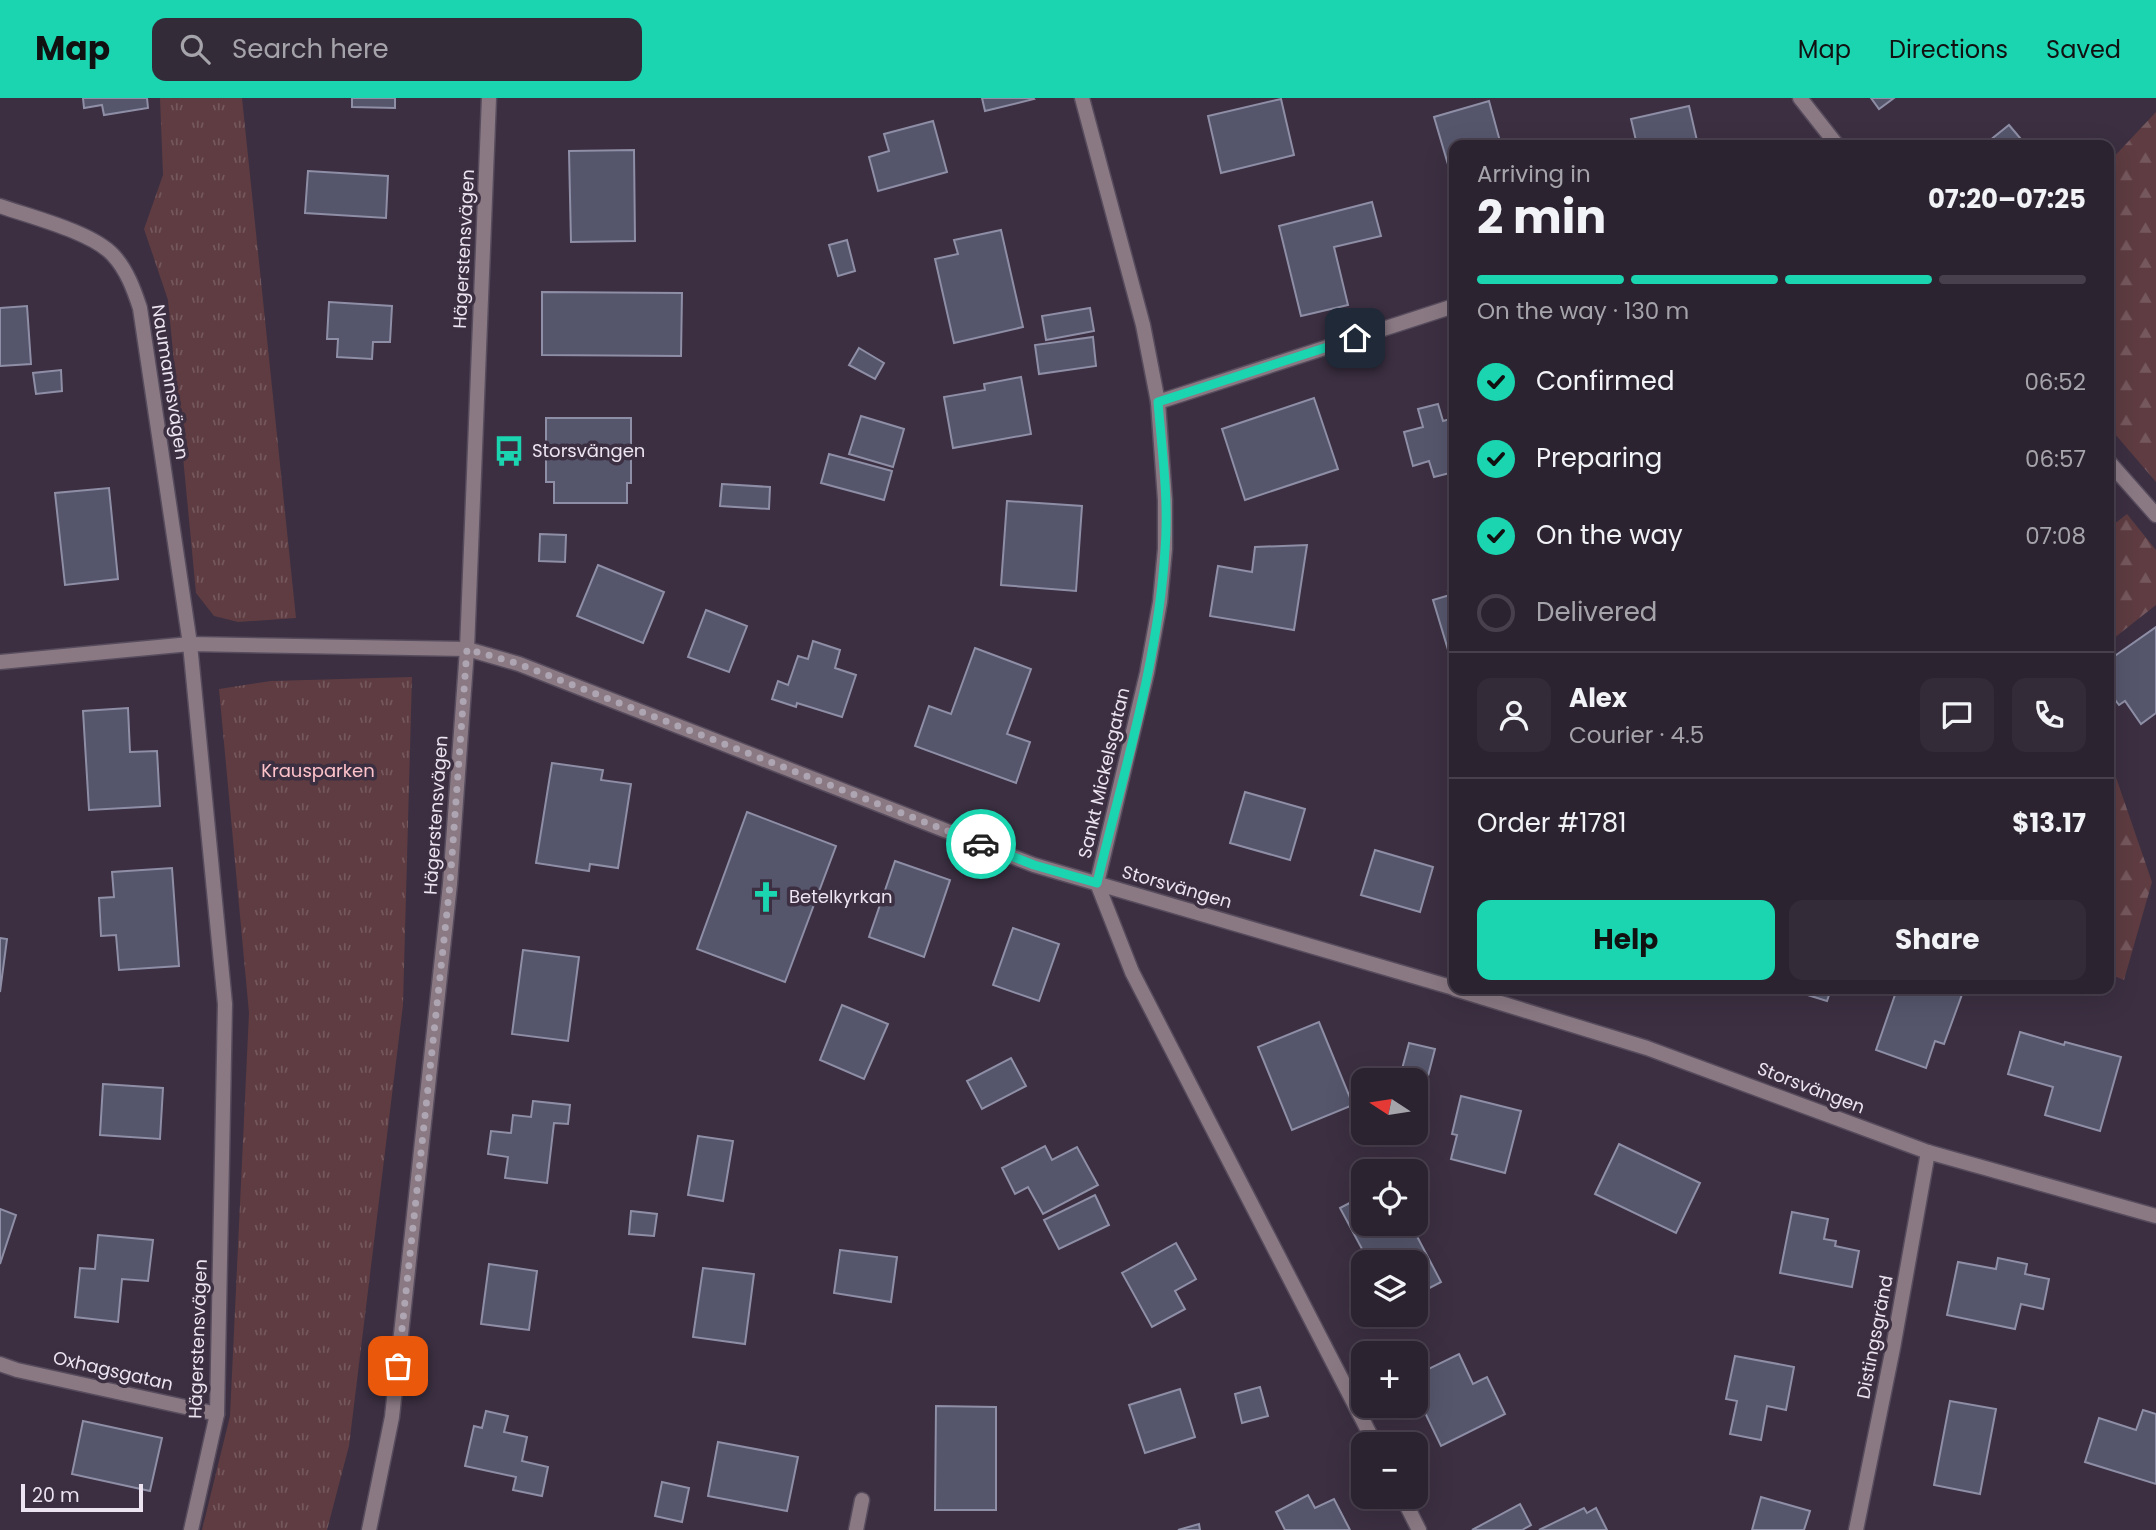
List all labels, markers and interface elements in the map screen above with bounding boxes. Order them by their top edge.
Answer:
search box [152,18,642,81]
text: Map [35,25,110,72]
icon: search [176,30,214,68]
text: Search here [232,31,389,67]
text: Map [1798,33,1851,66]
text: Directions [1889,33,2008,66]
text: Saved [2046,33,2121,66]
text: Arriving in [1477,158,1591,190]
street label: Hägerstensvägen [447,169,480,329]
text: 07:20–07:25 [1928,181,2086,217]
text: 2 min [1477,185,1606,249]
text: On the way · 130 m [1477,295,1689,327]
street label: Naumannsvägen [146,303,195,461]
pin [1325,308,1385,368]
icon: home [1336,319,1374,357]
icon: check [1477,363,1515,401]
text: Confirmed [1536,363,1674,399]
text: 06:52 [2024,366,2086,398]
bus stop icon: Storsvängen [492,434,526,468]
place label: Storsvängen [532,438,645,463]
icon: check [1477,440,1515,478]
text: Preparing [1536,440,1662,476]
text: 06:57 [2025,443,2086,475]
icon: check [1477,517,1515,555]
text: On the way [1536,517,1683,553]
text: 07:08 [2025,520,2086,552]
text: Delivered [1536,594,1657,630]
button: person [1477,678,1551,752]
button: chat [1920,678,1994,752]
button: phone [2012,678,2086,752]
text: Alex [1569,680,1627,716]
street label: Sankt Mickelsgatan [1072,685,1135,861]
text: Courier · 4.5 [1569,719,1704,751]
street label: Hägerstensvägen [417,734,454,896]
park label: Krausparken [261,758,375,783]
text: Order #1781 [1477,805,1627,841]
text: $13.17 [2012,805,2086,841]
courier [946,809,1016,879]
icon: car [962,825,1000,863]
street label: Storsvängen [1119,859,1235,914]
church icon: Betelkyrkan [749,880,783,914]
place label: Betelkyrkan [789,884,892,909]
button: Help [1477,900,1775,980]
button: Share [1789,900,2086,980]
street label: Storsvängen [1754,1056,1869,1120]
north arrow [1351,1068,1428,1144]
map controls [1351,1068,1428,1509]
button: locate [1351,1159,1428,1236]
button: layers [1351,1250,1428,1327]
street label: Hägerstensvägen [182,1259,213,1419]
street label: Distingsgränd [1850,1273,1899,1401]
pin [368,1336,428,1396]
button: + [1351,1341,1428,1418]
street label: Oxhagsgatan [51,1345,176,1396]
icon: bag [379,1347,417,1385]
button: − [1351,1432,1428,1509]
scale bar [21,1481,144,1513]
text: 20 m [32,1482,80,1509]

